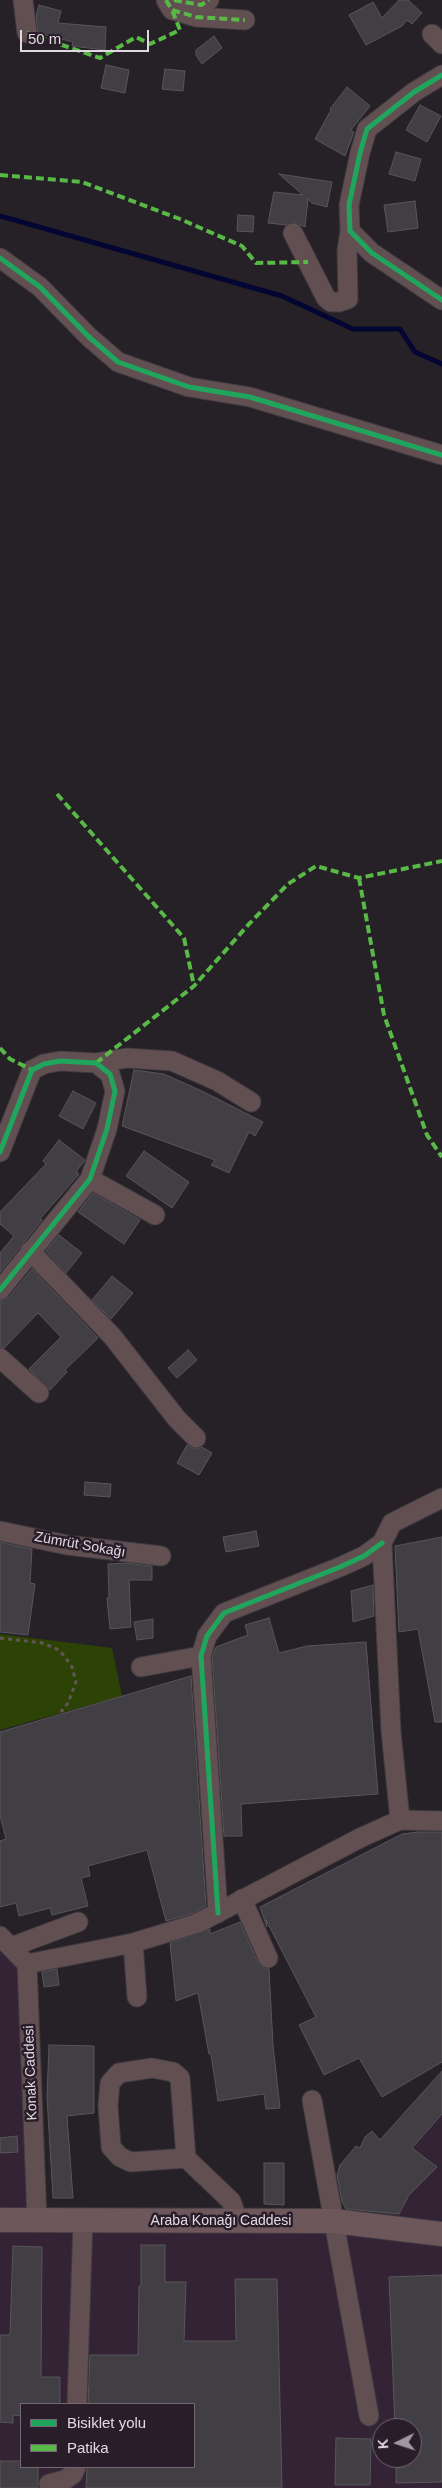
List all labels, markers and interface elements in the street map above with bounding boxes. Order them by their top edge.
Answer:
scale bar [22,20,151,52]
text: 50 m [28,30,61,47]
street label: Zümrüt Sokağı [33,1529,127,1561]
street label: Konak Caddesi [21,2025,41,2121]
street label: Araba Konağı Caddesi [151,2213,291,2229]
legend [20,2403,195,2468]
text: Bisiklet yolu [67,2414,146,2431]
north arrow [372,2418,422,2468]
text: K [375,2438,391,2450]
text: Patika [67,2439,109,2456]

